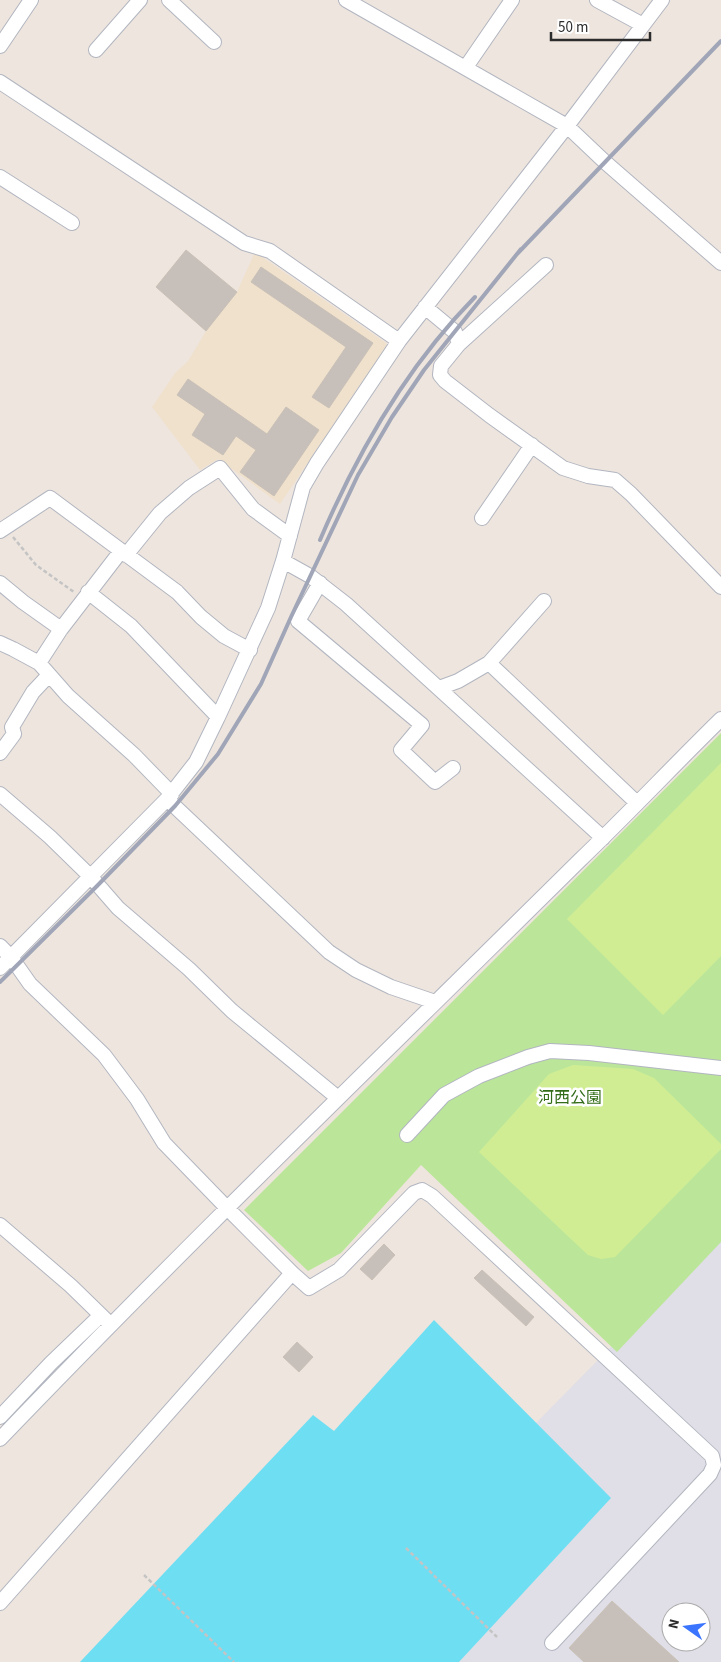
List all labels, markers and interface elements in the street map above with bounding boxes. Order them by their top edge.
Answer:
scale bar [551,10,650,42]
text: 50 m [558,17,588,38]
park label: 河西公園 [538,1087,602,1109]
north arrow [661,1602,711,1652]
text: N [664,1617,685,1631]

